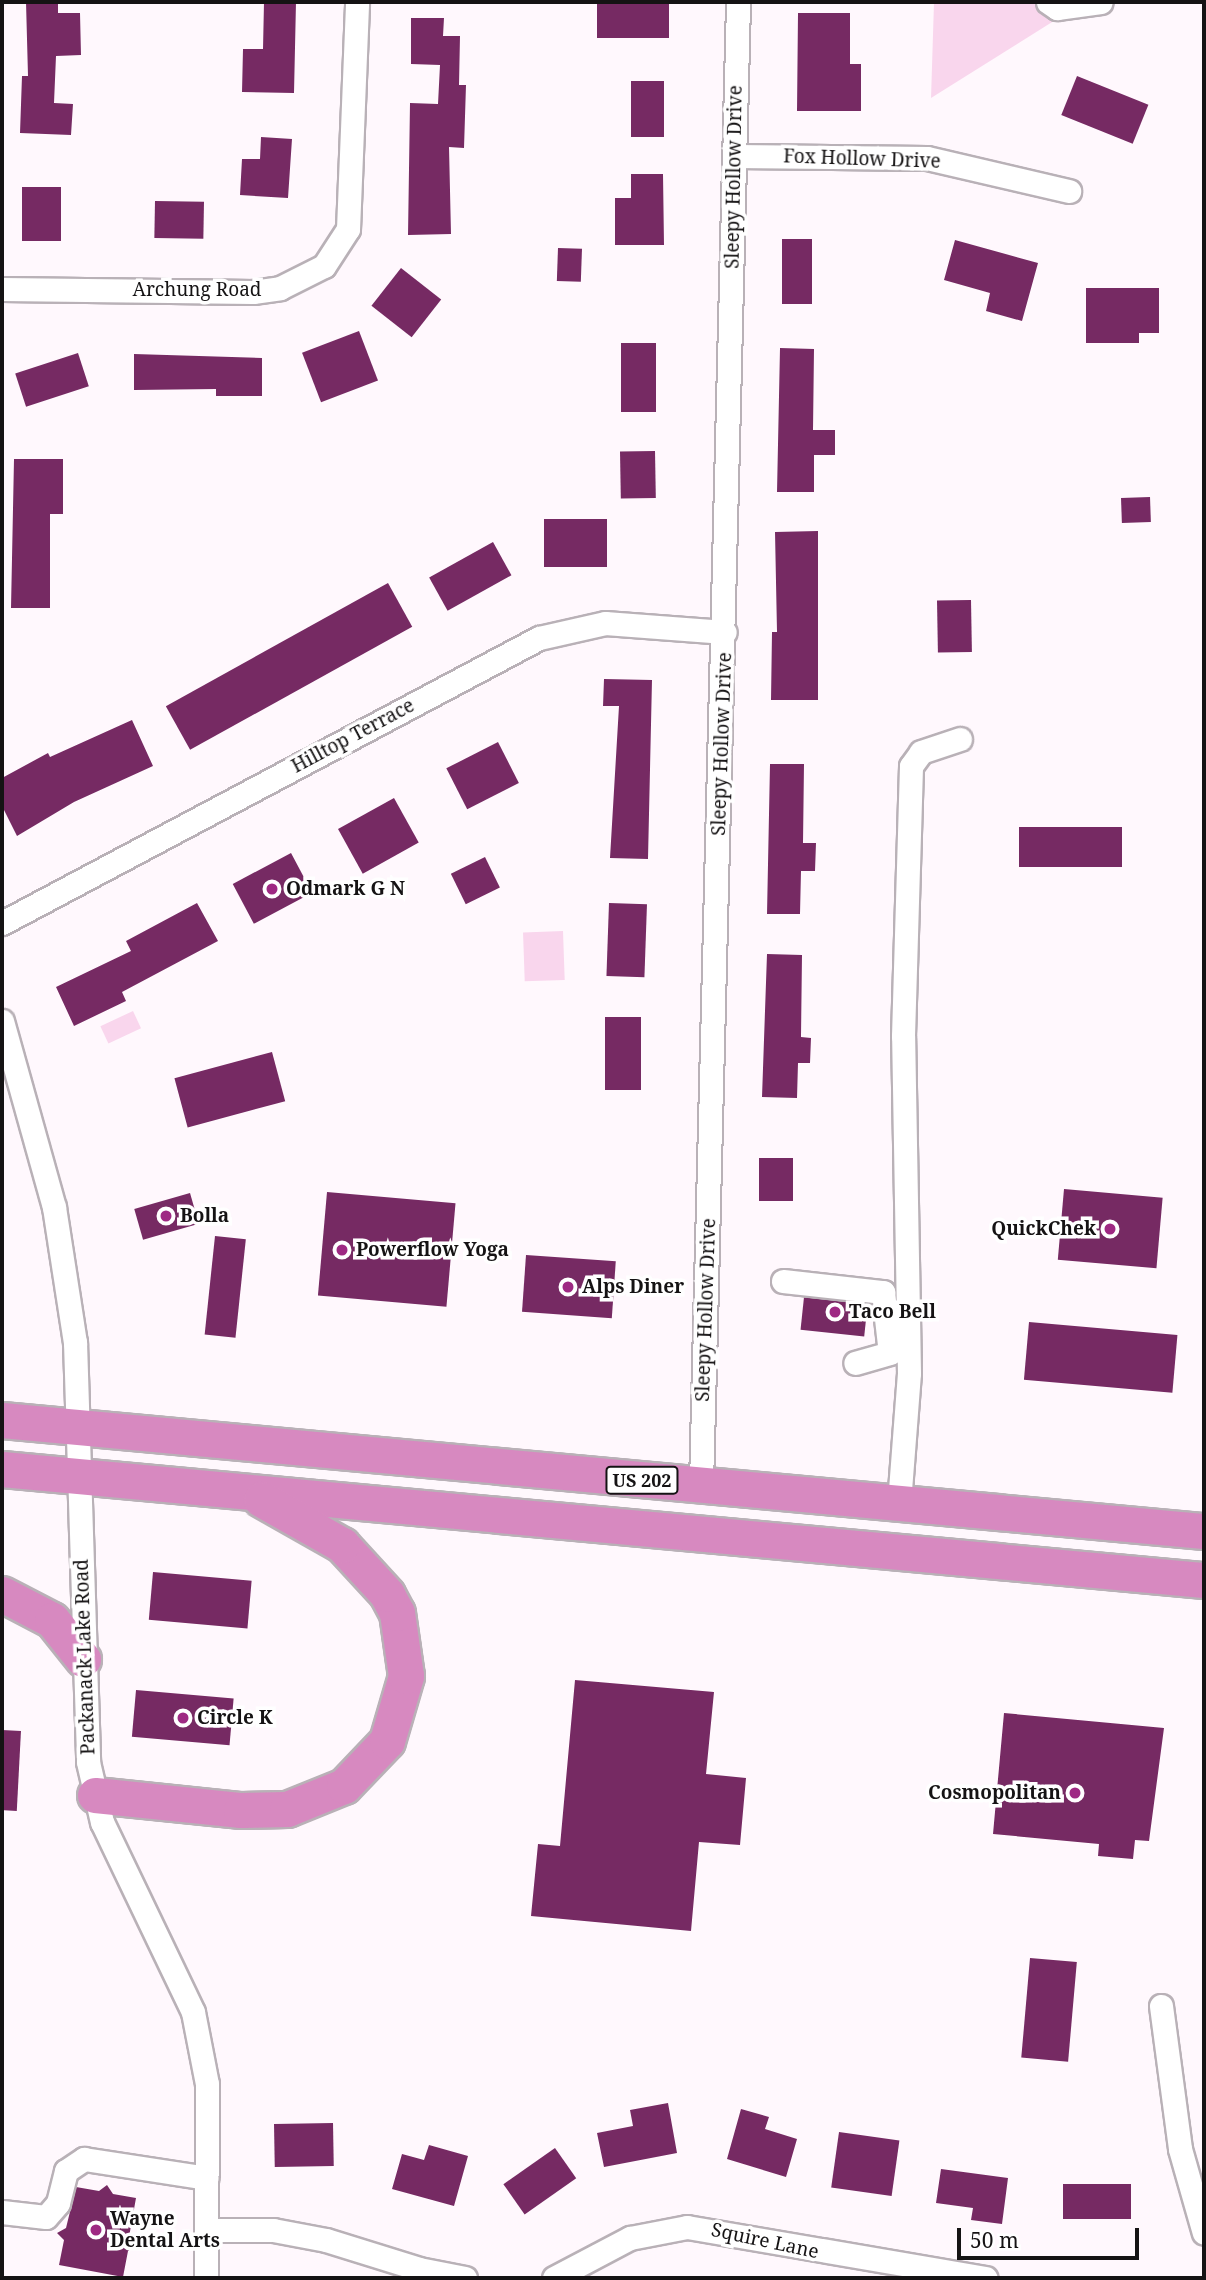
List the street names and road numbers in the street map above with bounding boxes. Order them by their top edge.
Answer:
street label: Sleepy Hollow Drive [721,85,747,269]
street label: Fox Hollow Drive [783,145,941,173]
street label: Archung Road [132,279,262,301]
street label: Sleepy Hollow Drive [707,652,737,836]
street label: Hilltop Terrace [288,694,418,778]
street label: Sleepy Hollow Drive [691,1218,721,1402]
road number: US 202 [605,1465,679,1494]
street label: Packanack Lake Road [70,1559,100,1755]
street label: Squire Lane [709,2219,821,2263]

